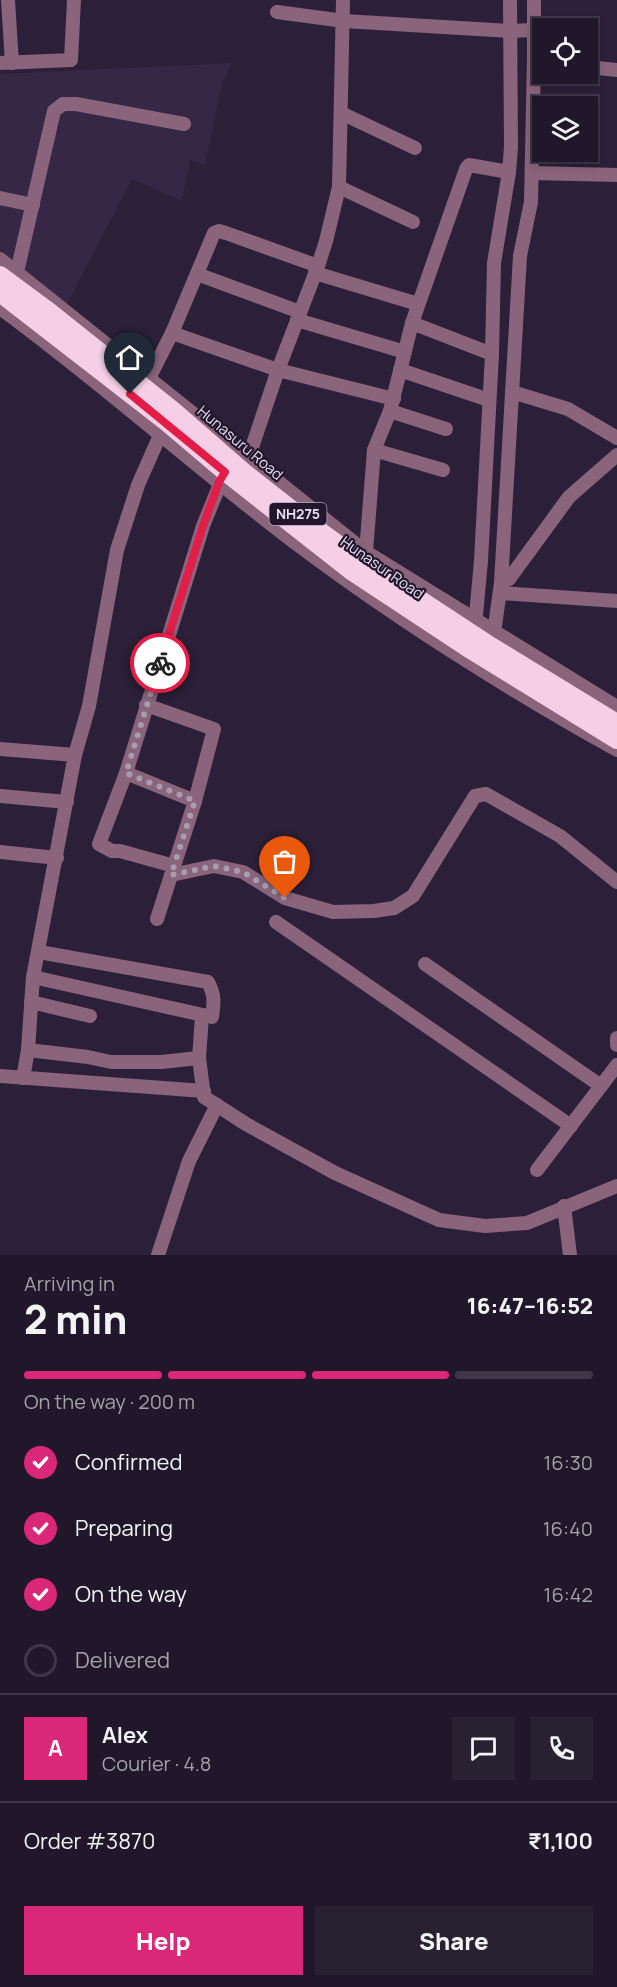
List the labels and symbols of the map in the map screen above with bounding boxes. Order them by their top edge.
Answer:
pin [104,332,155,394]
street label: Hunasuru Road [193,400,288,485]
road number: NH275 [270,503,326,525]
street label: Hunasur Road [336,531,428,604]
courier [130,633,190,693]
pin [259,836,310,898]

